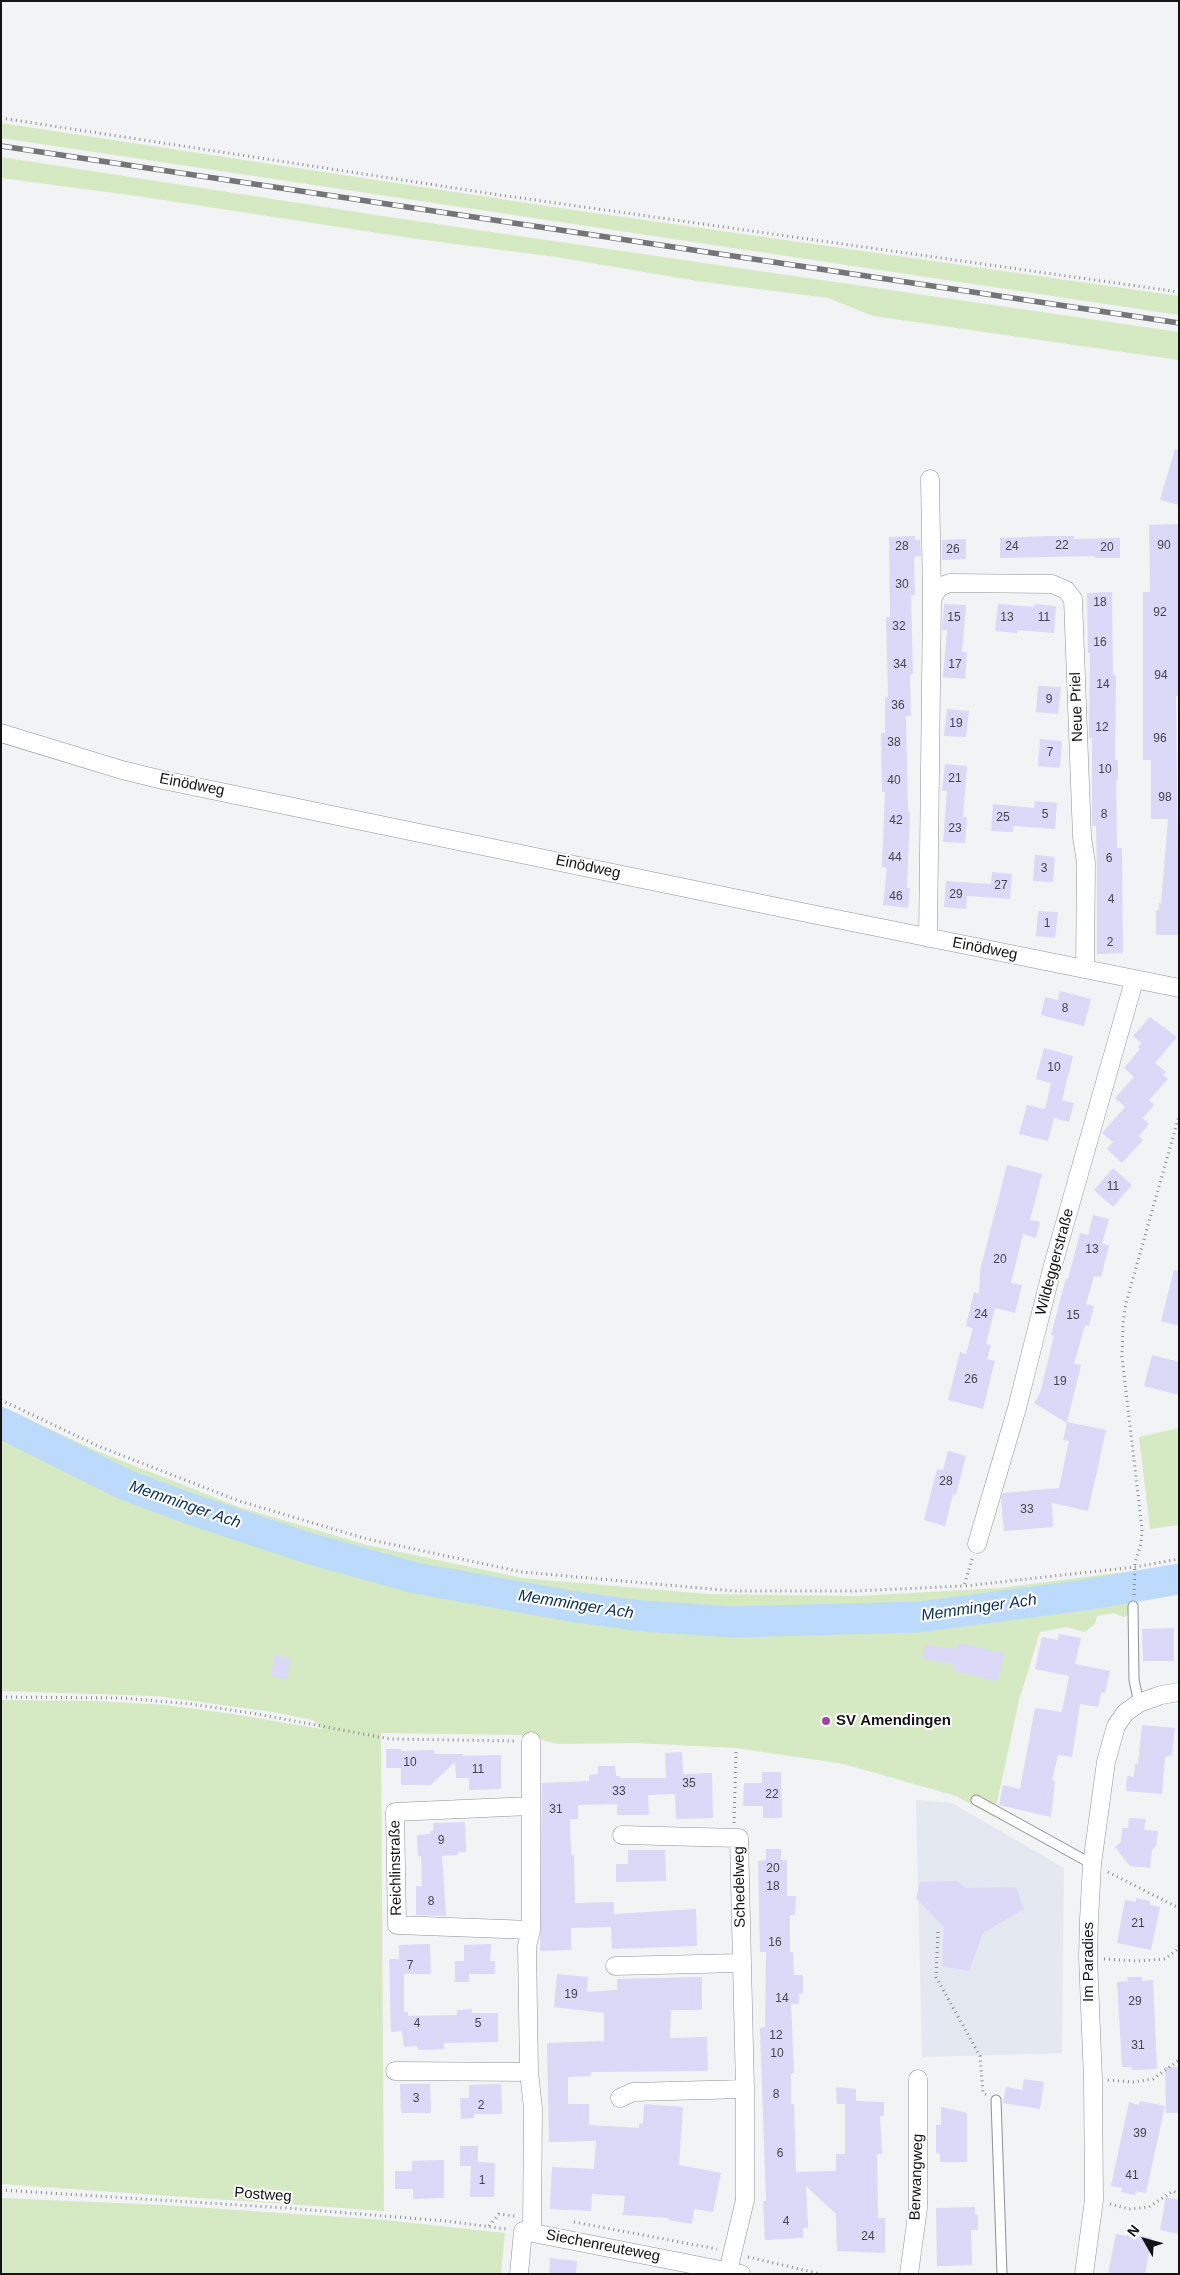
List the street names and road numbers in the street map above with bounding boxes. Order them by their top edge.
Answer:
street label: Neue Priel [1067,672,1087,742]
street label: Einödweg [158,770,226,800]
street label: Einödweg [554,851,622,883]
street label: Einödweg [951,934,1019,964]
street label: Wildeggerstraße [1032,1207,1078,1317]
street label: Reichlinstraße [386,1820,406,1916]
street label: Schedelweg [730,1846,750,1928]
street label: Im Paradies [1080,1922,1098,2002]
street label: Berwangweg [906,2133,928,2221]
street label: Postweg [234,2184,292,2206]
street label: Siechenreuteweg [544,2226,662,2266]

